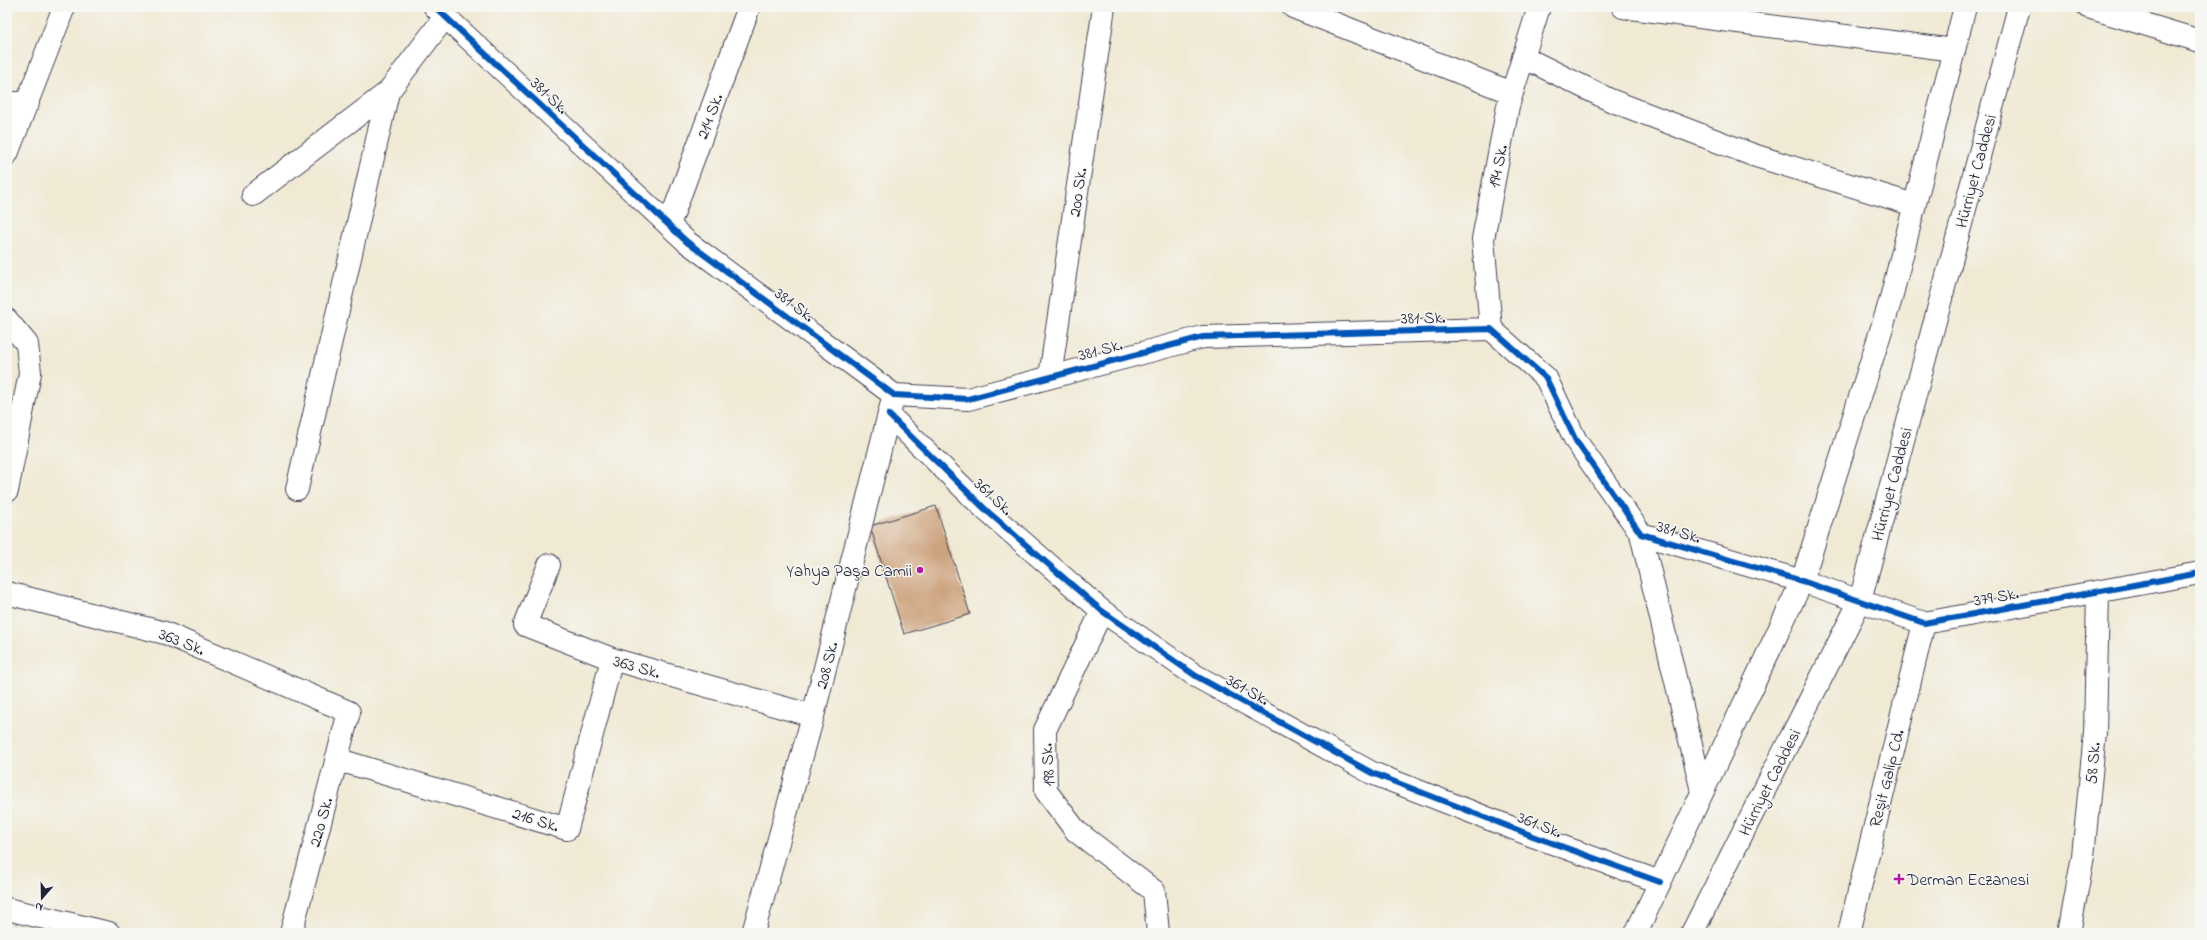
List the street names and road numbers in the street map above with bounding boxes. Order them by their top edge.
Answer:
street label: 381 Sk. [524,72,574,121]
street label: 214 Sk. [691,90,730,143]
street label: Hürriyet Caddesi [1949,112,2005,231]
street label: 194 Sk. [1482,142,1515,190]
street label: 200 Sk. [1063,166,1094,218]
street label: 381 Sk. [769,282,820,329]
street label: 381 Sk. [1400,306,1446,331]
street label: 381 Sk. [1075,332,1126,368]
street label: Hürriyet Caddesi [1865,425,1921,544]
street label: 361 Sk. [968,472,1019,522]
street label: 381 Sk. [1654,514,1704,551]
street label: 379 Sk. [1972,581,2021,614]
street label: 363 Sk. [155,622,209,663]
street label: 208 Sk. [809,638,846,692]
street label: 363 Sk. [610,649,663,686]
street label: 361 Sk. [1221,668,1274,713]
street label: Hürriyet Caddesi [1733,725,1809,841]
street label: Reşit Galip Cd. [1863,726,1912,830]
street label: 58 Sk. [2079,741,2108,785]
street label: 198 Sk. [1034,742,1062,787]
street label: 220 Sk. [303,794,340,850]
street label: 216 Sk. [509,802,562,839]
street label: 361 Sk. [1514,805,1566,845]

